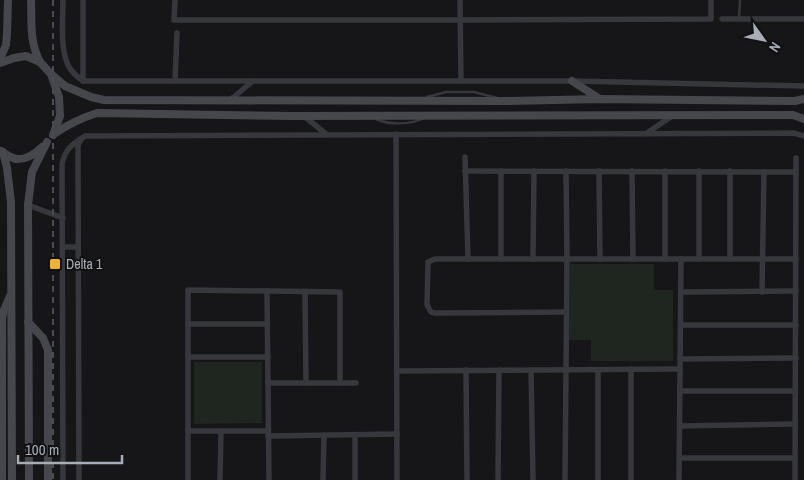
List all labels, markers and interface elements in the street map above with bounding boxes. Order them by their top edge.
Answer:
north arrow [739,15,789,65]
text: N [765,39,785,55]
place label: Delta 1 [66,255,103,273]
marker: Delta 1 [48,257,62,271]
scale bar [18,432,121,464]
text: 100 m [25,439,59,460]

